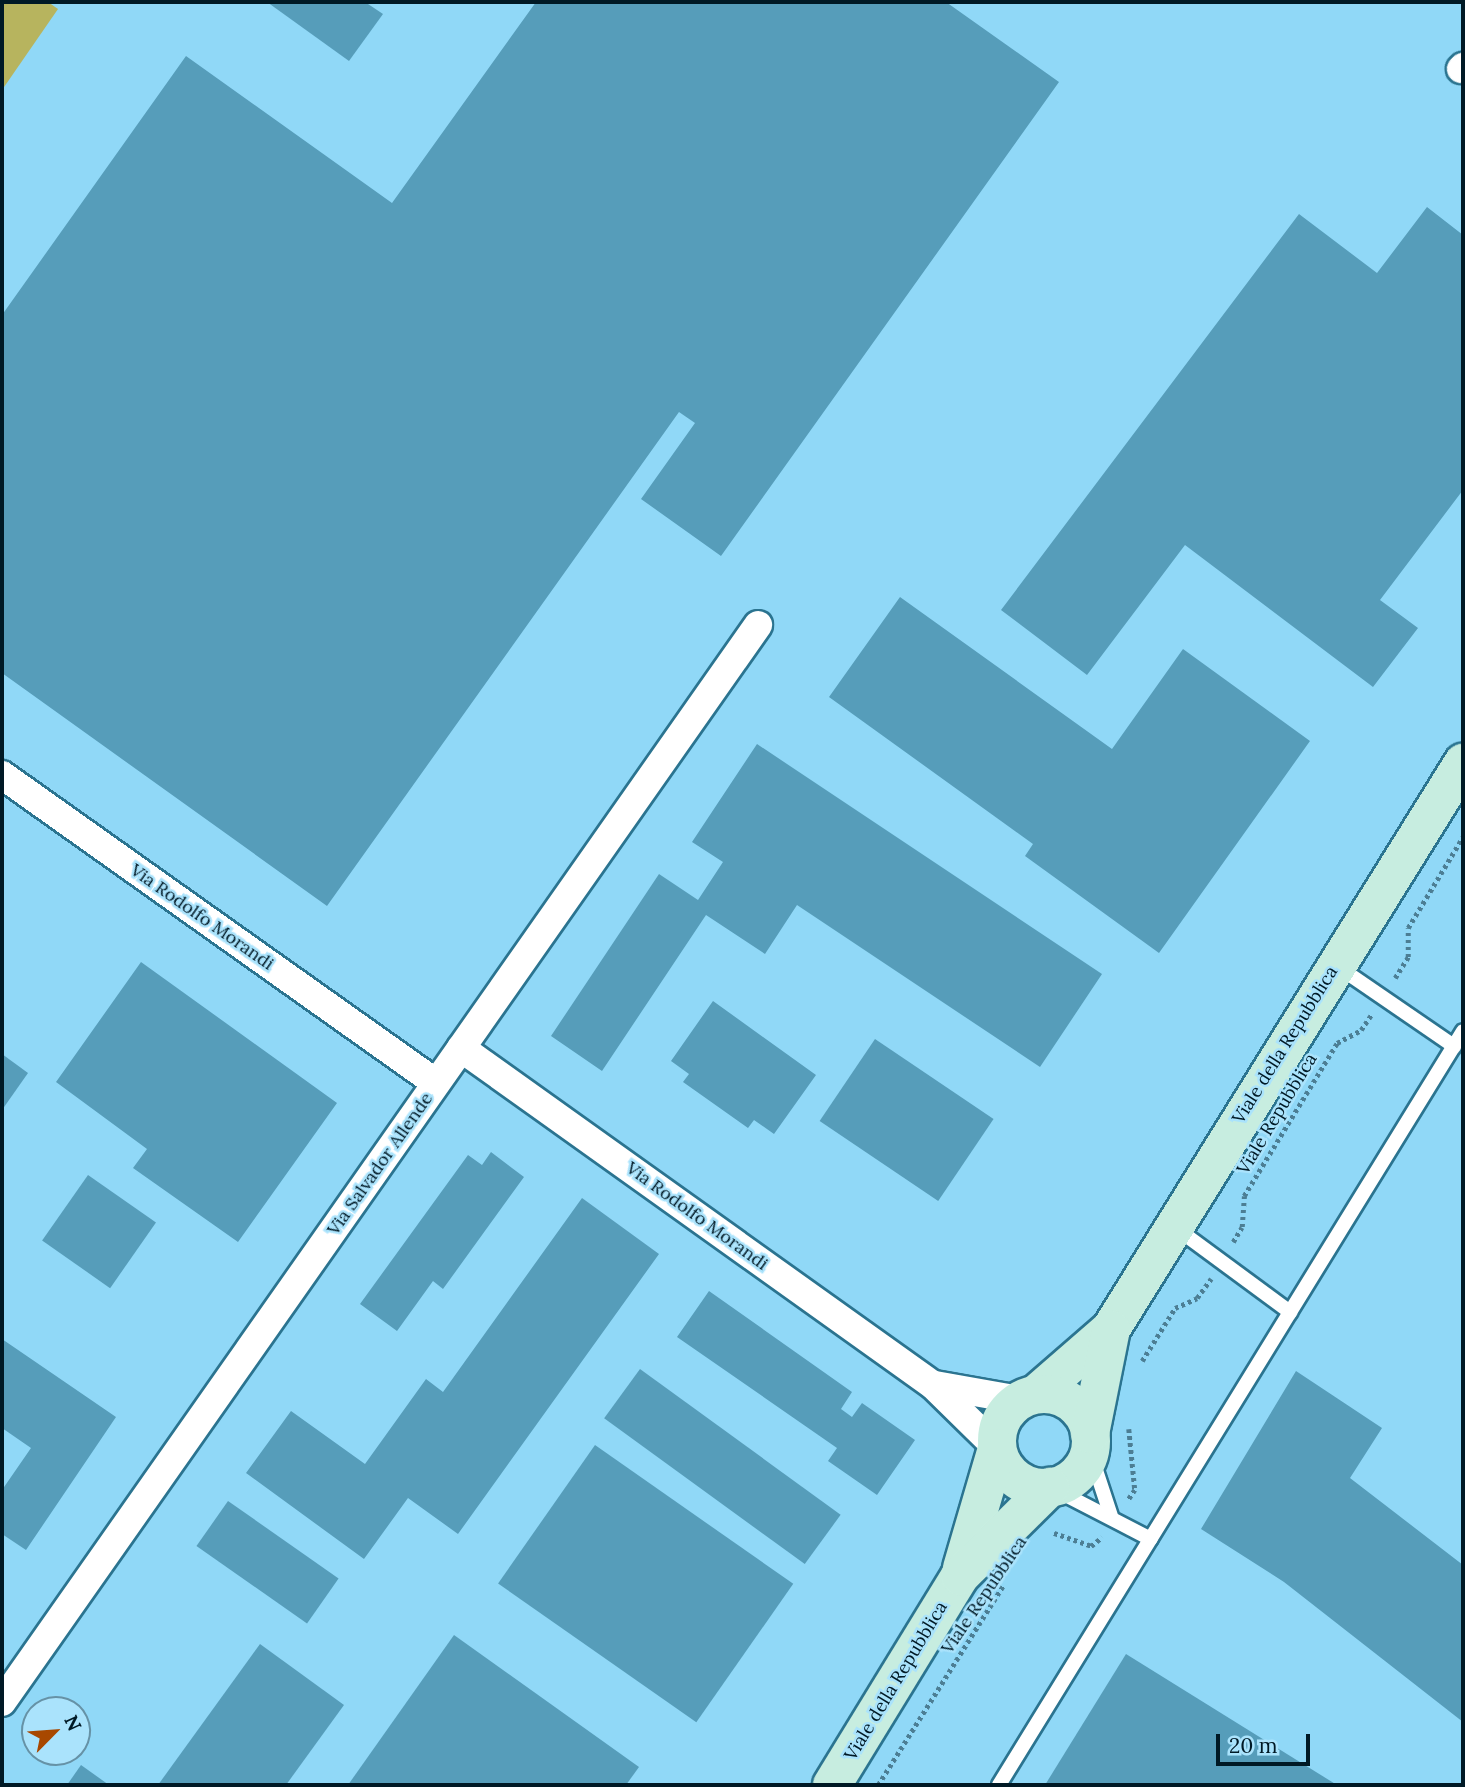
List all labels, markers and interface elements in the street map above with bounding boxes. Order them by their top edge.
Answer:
street label: Via Rodolfo Morandi [126,859,278,975]
street label: Viale della Repubblica [1228,962,1342,1128]
street label: Viale Repubblica [1232,1050,1322,1178]
street label: Via Salvador Allende [323,1089,437,1239]
street label: Via Rodolfo Morandi [622,1157,772,1275]
street label: Viale Repubblica [937,1532,1031,1658]
street label: Viale della Repubblica [840,1598,952,1764]
north arrow [21,1696,91,1766]
text: N [59,1711,87,1735]
scale bar [1220,1720,1314,1764]
text: 20 m [1229,1732,1278,1759]

